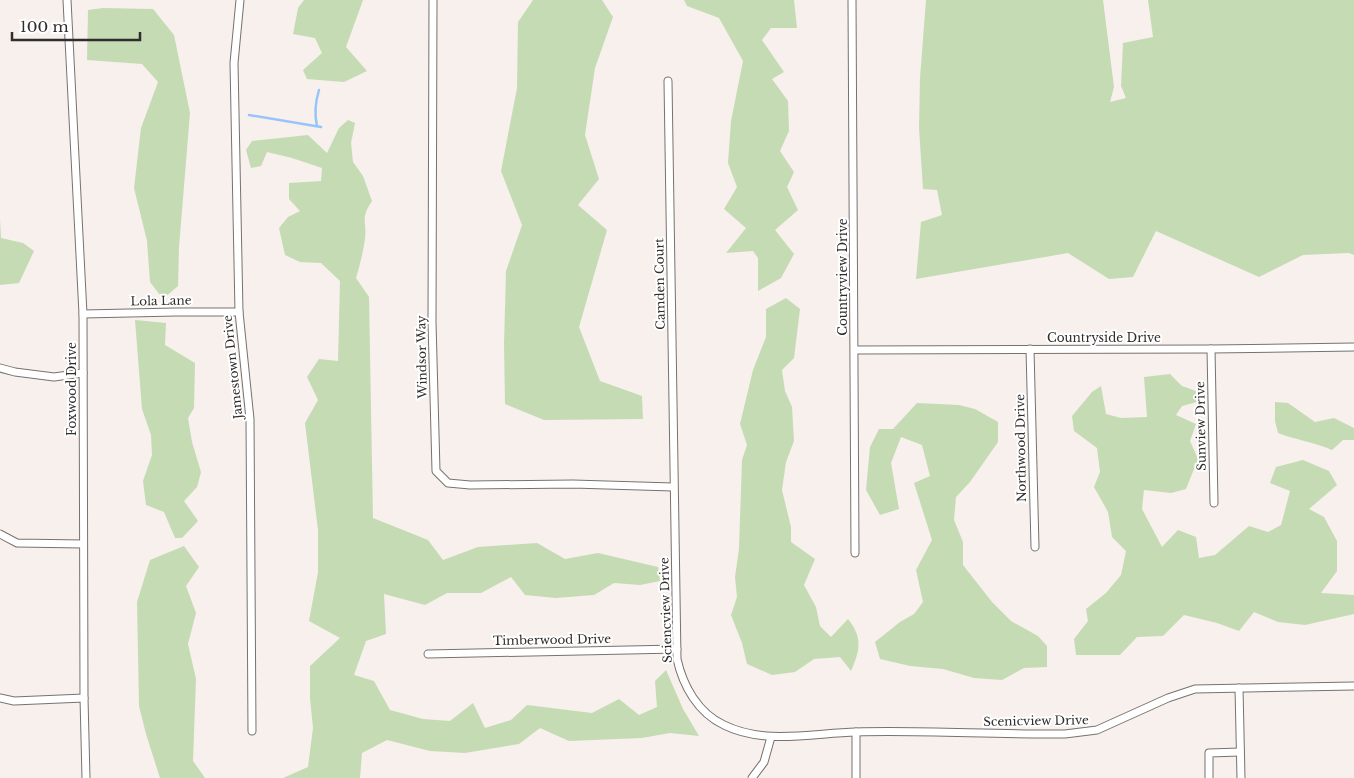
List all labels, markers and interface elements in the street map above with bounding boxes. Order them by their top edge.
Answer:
scale bar [12,10,140,42]
text: 100 m [20,17,69,36]
street label: Countryview Drive [835,218,850,336]
street label: Camden Court [651,238,668,330]
street label: Lola Lane [130,292,192,309]
street label: Jamestown Drive [220,314,246,422]
street label: Windsor Way [413,315,430,400]
street label: Countryside Drive [1047,330,1161,345]
street label: Foxwood Drive [64,342,79,436]
street label: Sunview Drive [1192,381,1209,471]
street label: Northwood Drive [1012,394,1029,502]
street label: Sciencview Drive [656,557,675,663]
street label: Timberwood Drive [493,631,611,648]
street label: Scenicview Drive [983,712,1089,729]

